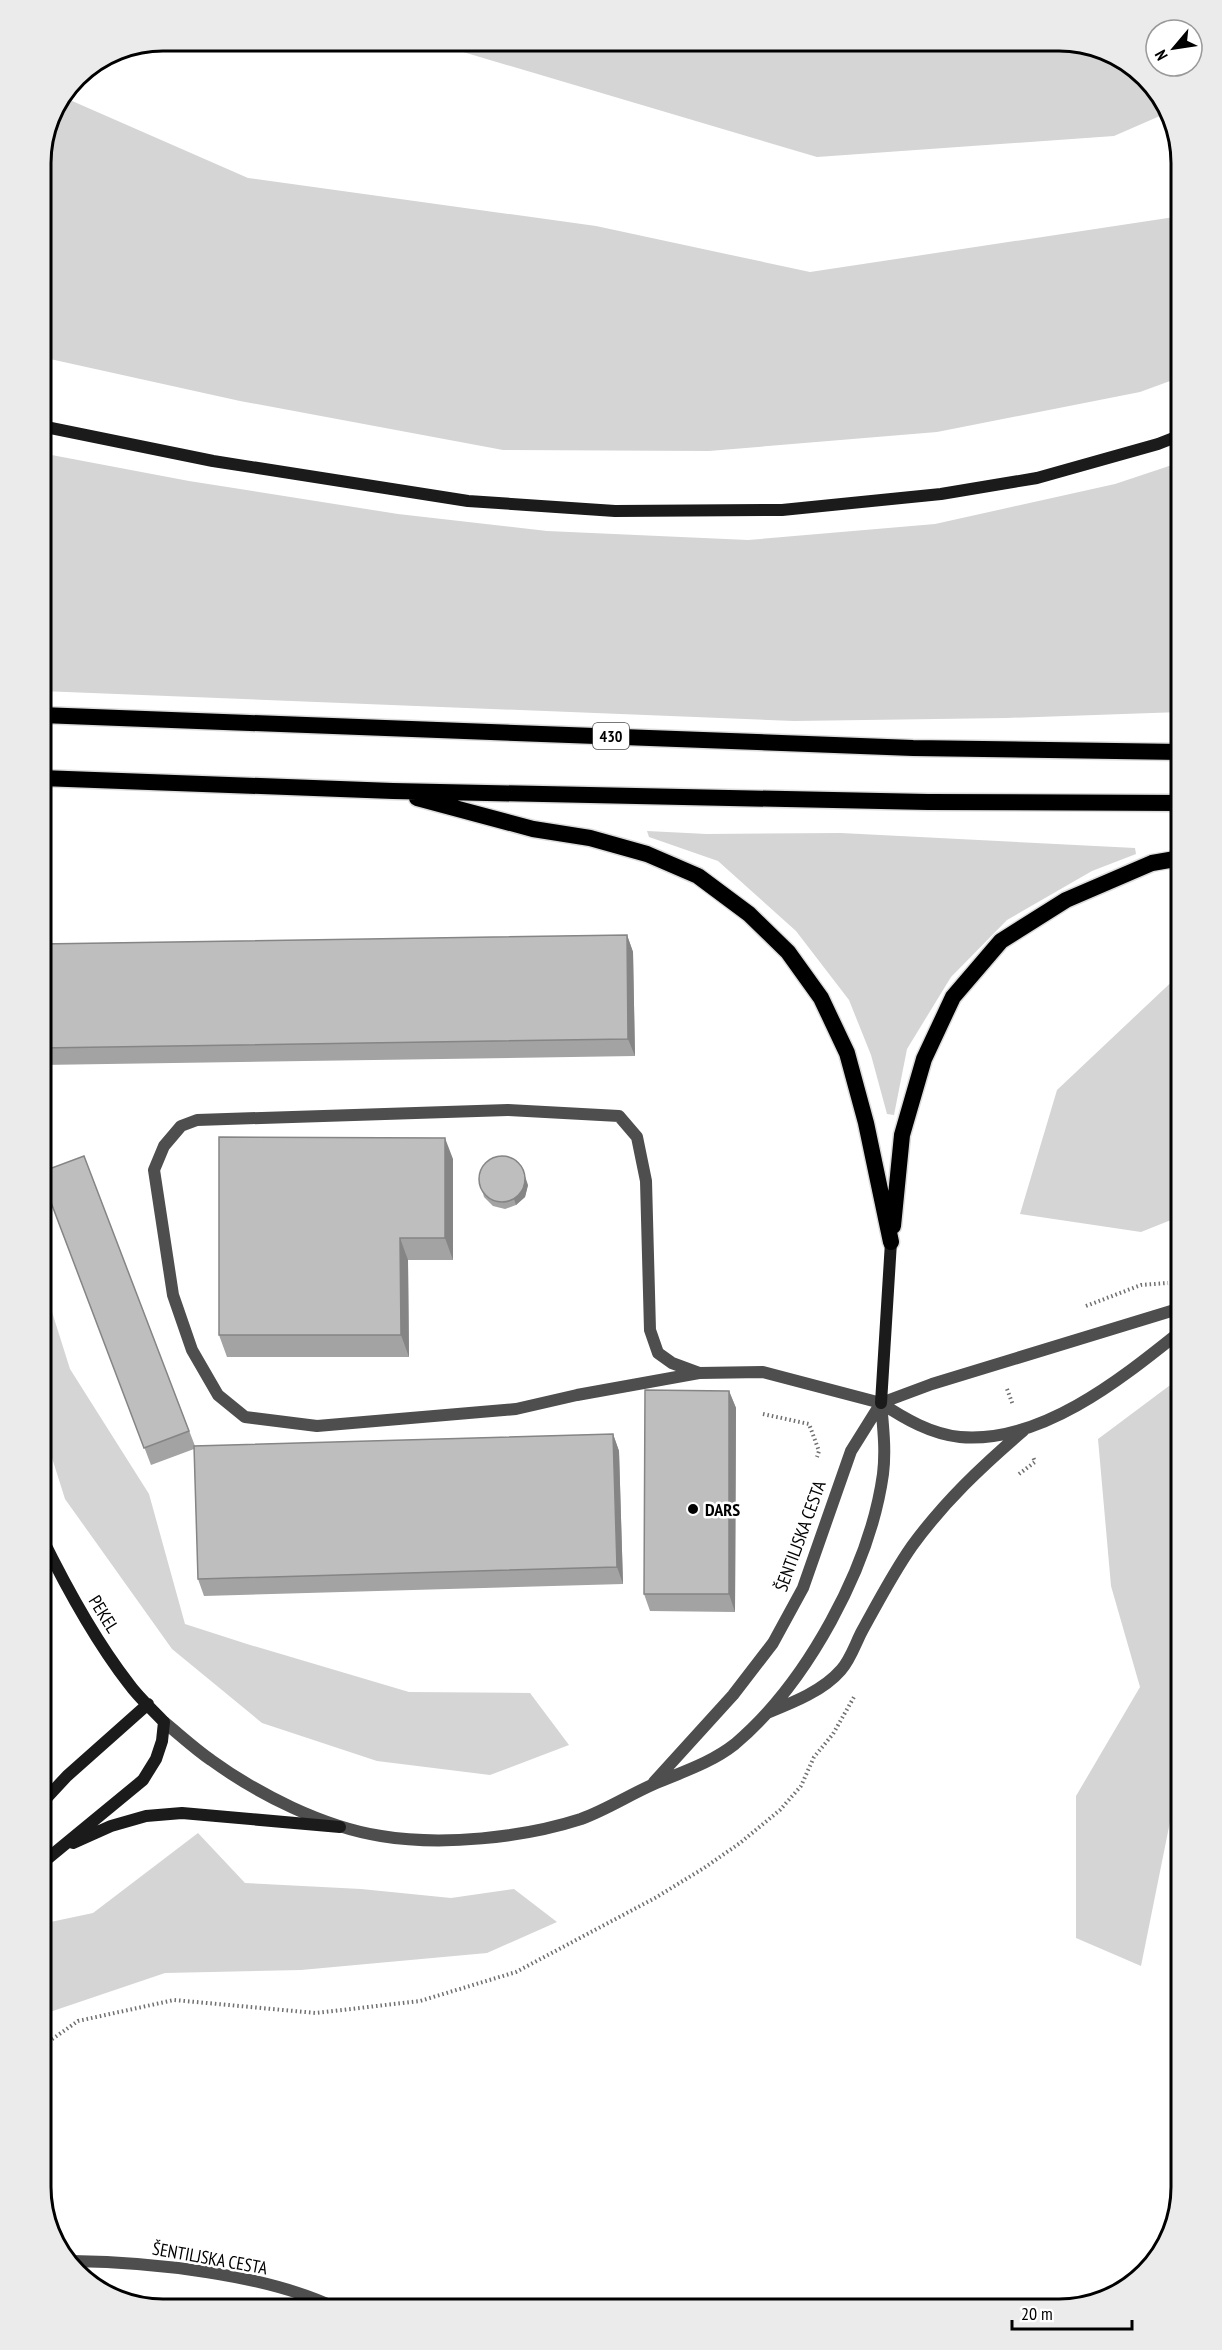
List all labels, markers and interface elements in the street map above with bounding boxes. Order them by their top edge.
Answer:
north arrow [1144,18,1204,78]
text: N [1150,47,1172,64]
road number: 430 [593,723,629,749]
street label: ŠENTILJSKA CESTA [769,1477,831,1595]
place label: DARS [705,1498,740,1521]
marker: DARS [686,1502,700,1516]
street label: PEKEL [84,1591,125,1637]
street label: ŠENTILJSKA CESTA [151,2237,270,2280]
scale bar [1012,2293,1132,2331]
text: 20 m [1021,2302,1053,2325]

